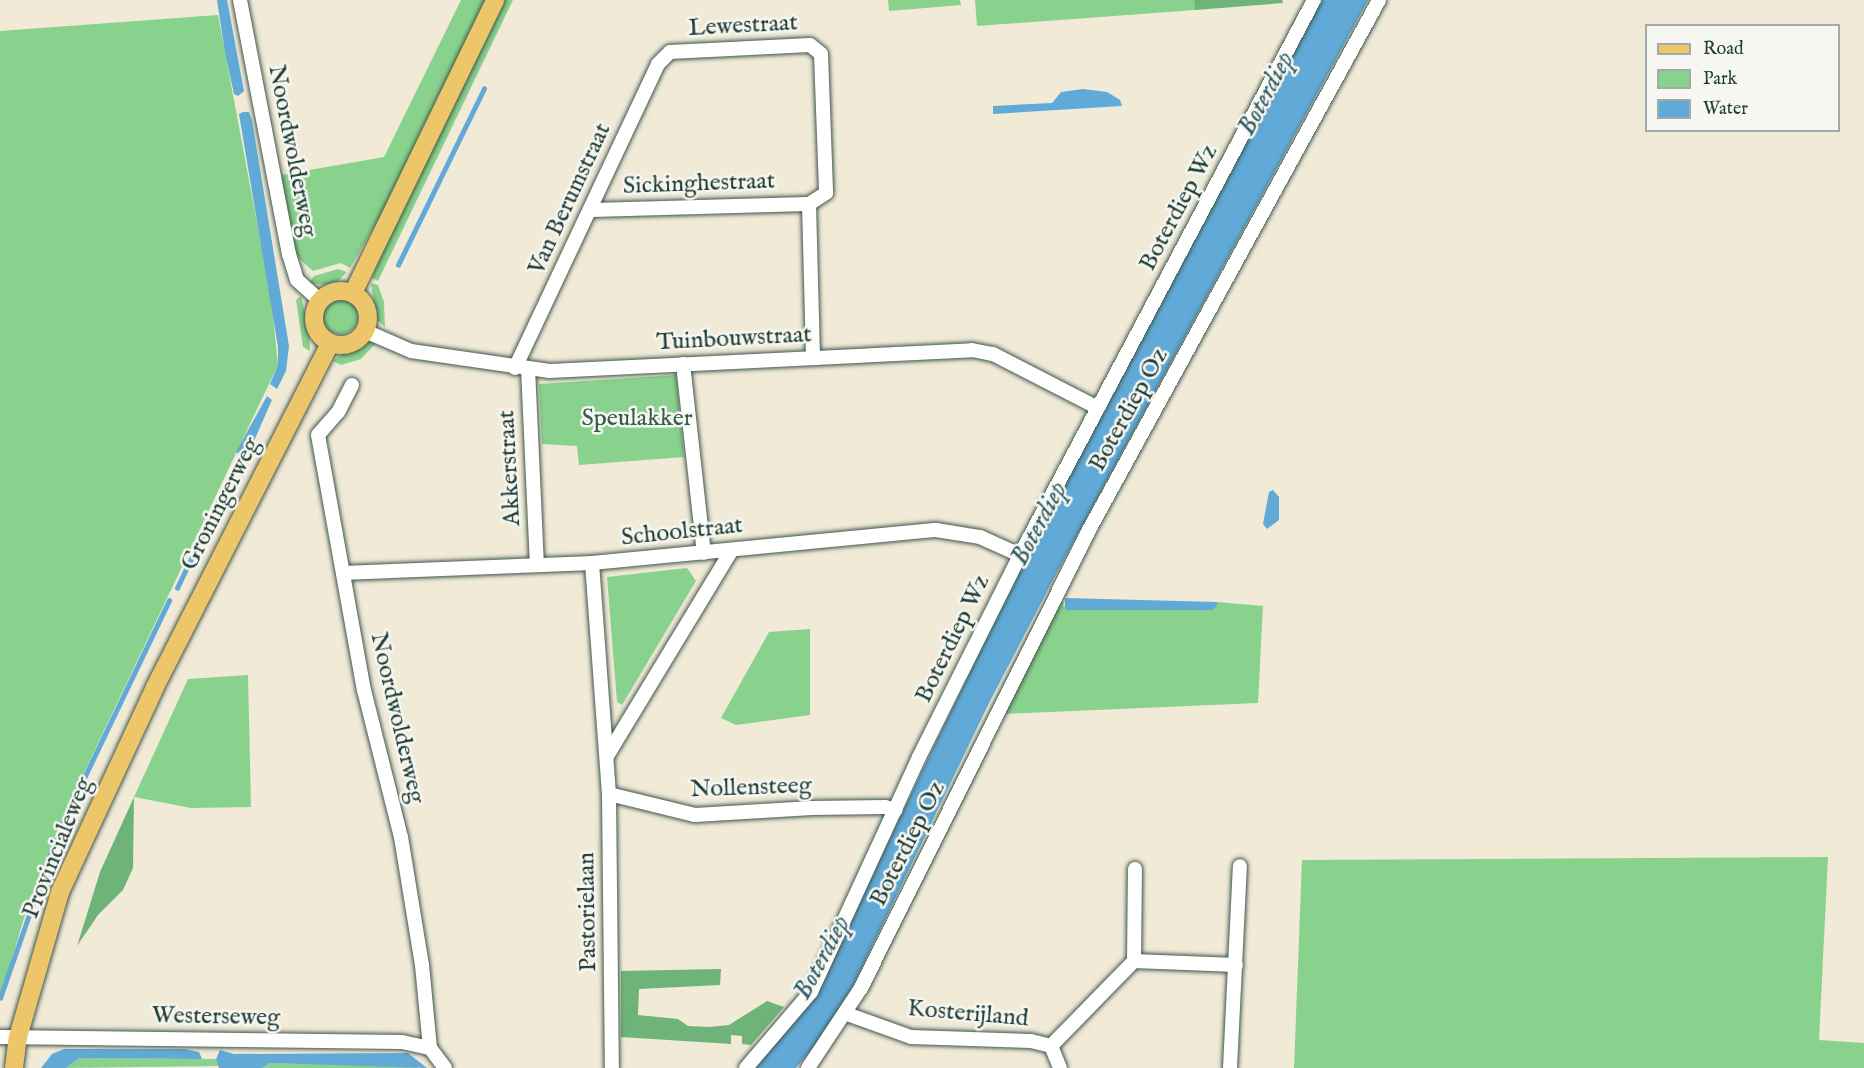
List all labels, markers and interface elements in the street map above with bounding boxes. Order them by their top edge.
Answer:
street label: Lewestraat [688,9,798,43]
legend [1645,24,1840,132]
text: Road [1703,38,1744,61]
water label: Boterdiep [1231,47,1301,141]
street label: Noordwolderweg [261,63,323,239]
text: Park [1703,68,1737,91]
text: Water [1703,98,1748,121]
street label: Van Berumstraat [522,119,618,279]
street label: Boterdiep Wz [1134,140,1224,276]
street label: Sickinghestraat [622,167,776,201]
street label: Tuinbouwstraat [656,321,812,357]
street label: Boterdiep Oz [1083,343,1175,477]
park label: Speulakker [581,405,693,433]
street label: Akkerstraat [493,409,527,527]
street label: Groningerweg [175,433,267,575]
water label: Boterdiep [1004,477,1074,571]
street label: Schoolstraat [620,511,744,553]
street label: Boterdiep Wz [910,570,996,708]
street label: Noordwolderweg [363,630,431,806]
street label: Nollensteeg [690,771,812,805]
street label: Provincialeweg [17,773,99,923]
street label: Boterdiep Oz [864,777,952,911]
street label: Pastorielaan [573,852,603,972]
water label: Boterdiep [787,911,857,1005]
street label: Kosterijland [906,994,1030,1034]
street label: Westerseweg [152,1001,280,1033]

